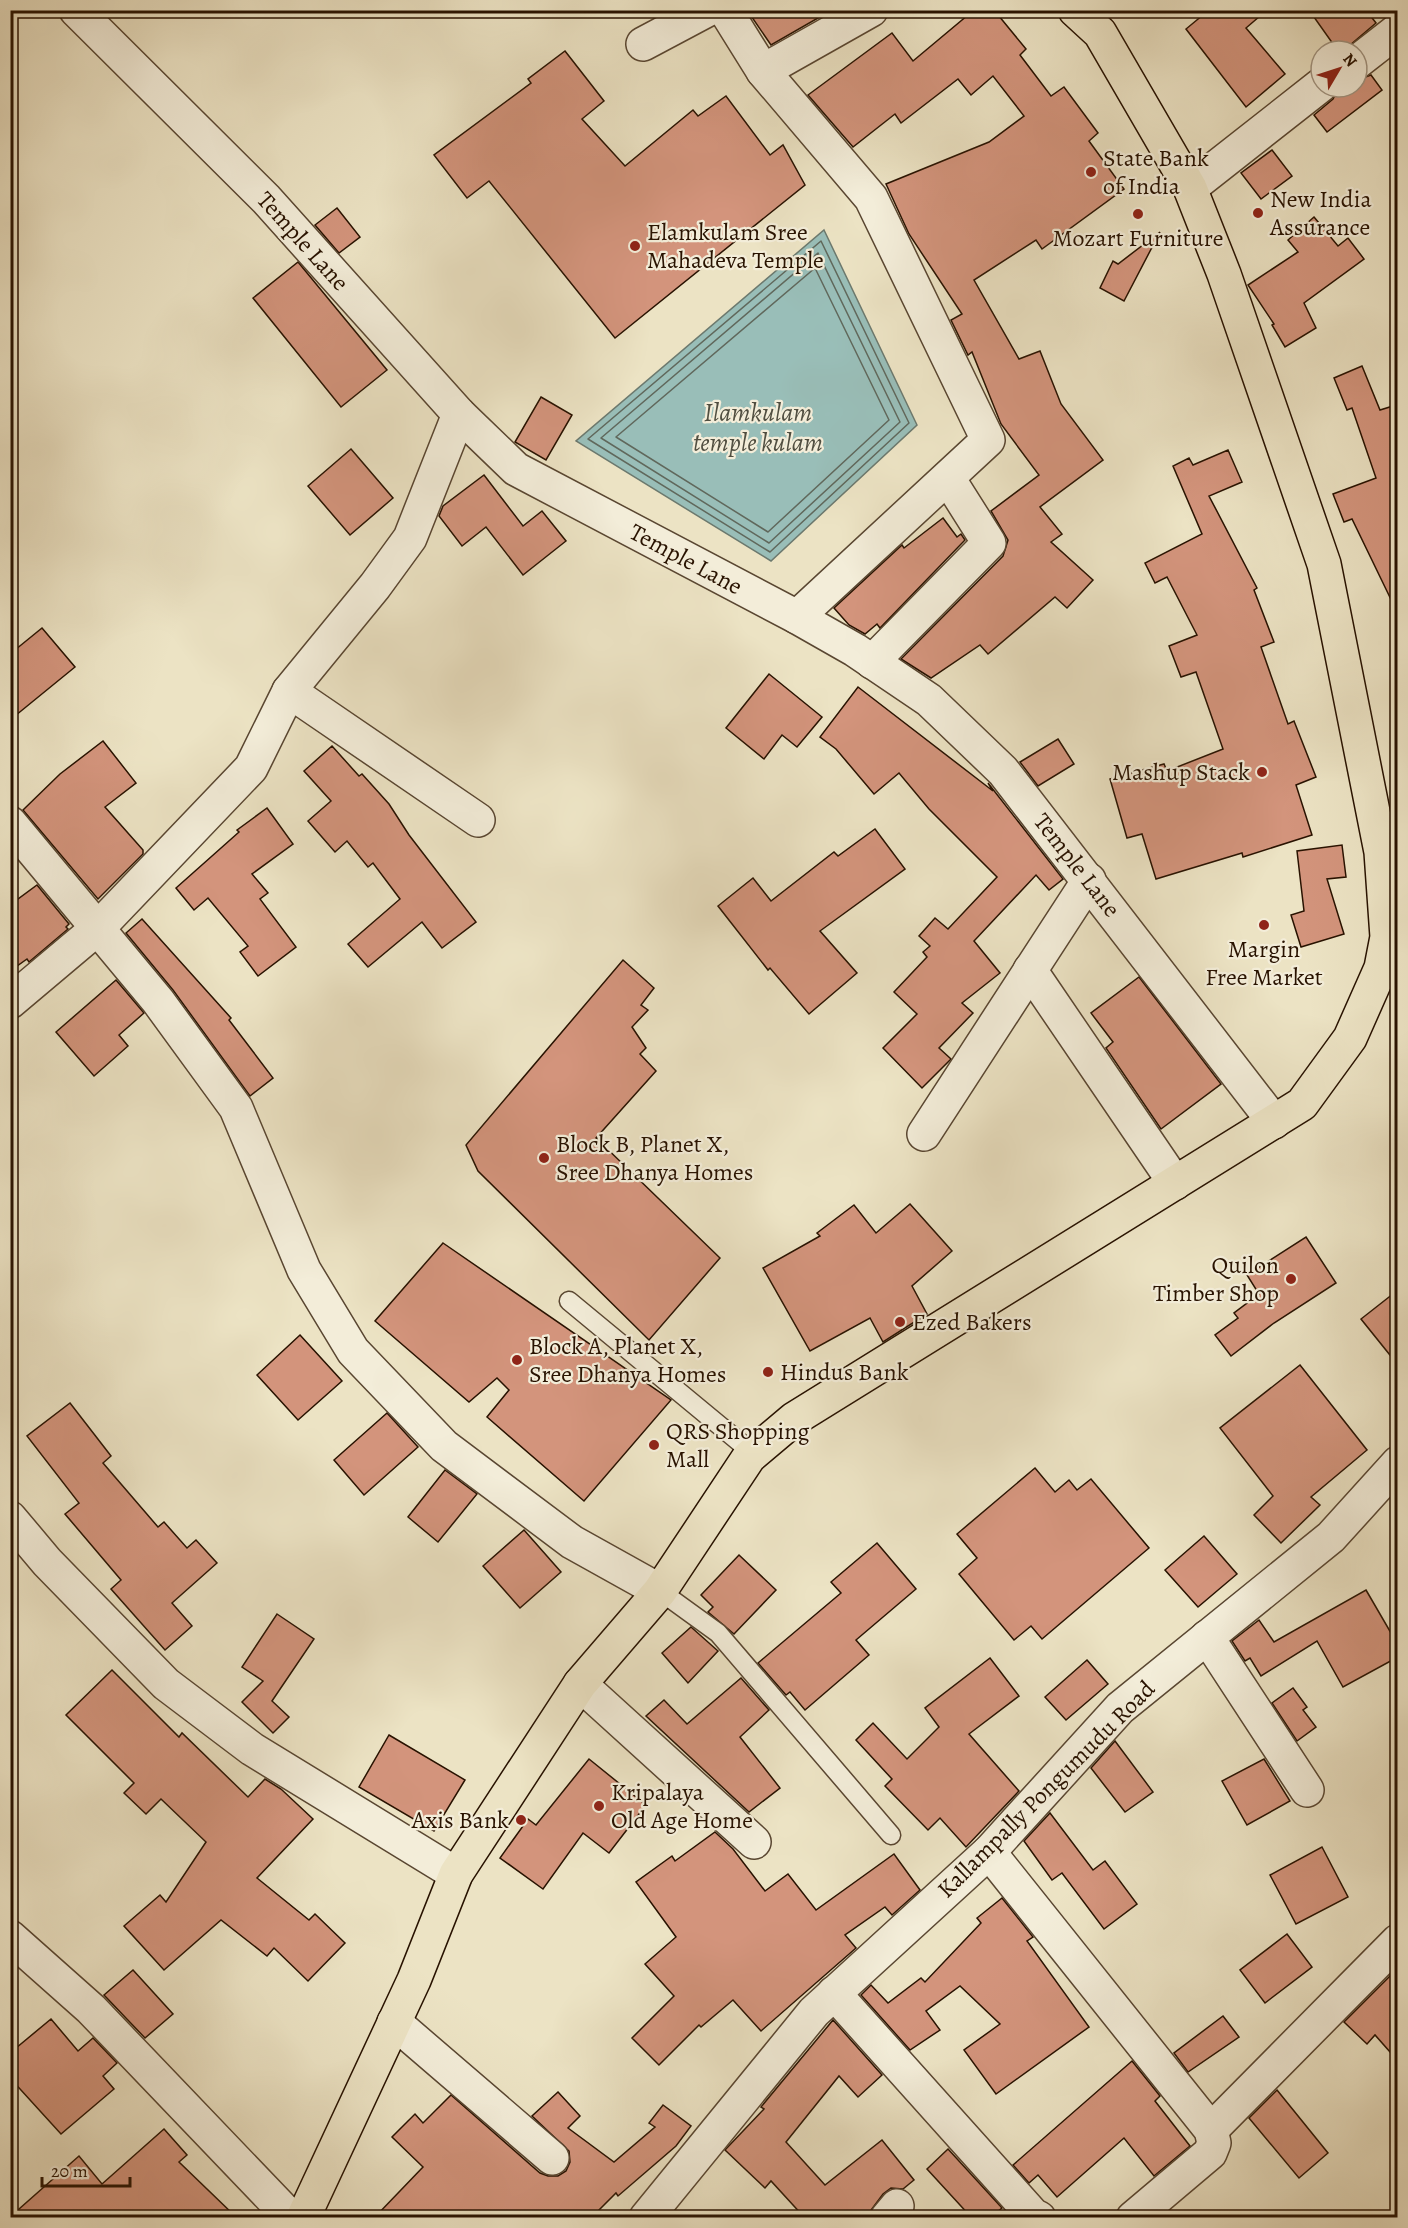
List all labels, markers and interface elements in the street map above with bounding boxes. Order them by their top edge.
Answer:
north arrow [1309,39,1369,99]
text: N [1338,49,1362,72]
place label: State Bank of India [1103,142,1209,202]
marker: State Bank of India [1084,165,1098,179]
place label: New India Assurance [1269,183,1372,243]
street label: Temple Lane [250,184,356,298]
marker: New India Assurance [1251,206,1265,220]
marker: Mozart Furniture [1131,207,1145,221]
place label: Elamkulam Sree Mahadeva Temple [647,216,824,276]
place label: Mozart Furniture [1053,222,1223,254]
marker: Elamkulam Sree Mahadeva Temple [628,239,642,253]
water label: Ilamkulam temple kulam [693,395,823,460]
street label: Temple Lane [624,516,748,602]
place label: Mashup Stack [1112,756,1250,788]
marker: Mashup Stack [1255,765,1269,779]
street label: Temple Lane [1026,806,1128,924]
marker: Margin Free Market [1257,918,1271,932]
place label: Margin Free Market [1205,933,1323,993]
place label: Block B, Planet X, Sree Dhanya Homes [556,1128,753,1188]
marker: Block B, Planet X, Sree Dhanya Homes [537,1151,551,1165]
place label: Quilon Timber Shop [1153,1249,1279,1309]
marker: Quilon Timber Shop [1284,1272,1298,1286]
place label: Ezed Bakers [912,1306,1032,1338]
marker: Ezed Bakers [893,1315,907,1329]
place label: Block A, Planet X, Sree Dhanya Homes [529,1330,726,1390]
marker: Block A, Planet X, Sree Dhanya Homes [510,1353,524,1367]
place label: Hindus Bank [780,1356,909,1388]
marker: Hindus Bank [761,1365,775,1379]
place label: QRS Shopping Mall [666,1415,809,1475]
marker: QRS Shopping Mall [647,1438,661,1452]
street label: Kallampally Pongumudu Road [930,1673,1162,1905]
place label: Kripalaya Old Age Home [611,1776,753,1836]
marker: Kripalaya Old Age Home [592,1799,606,1813]
place label: Axis Bank [411,1804,509,1836]
marker: Axis Bank [514,1813,528,1827]
scale bar [42,2150,130,2188]
text: 20 m [51,2159,88,2183]

